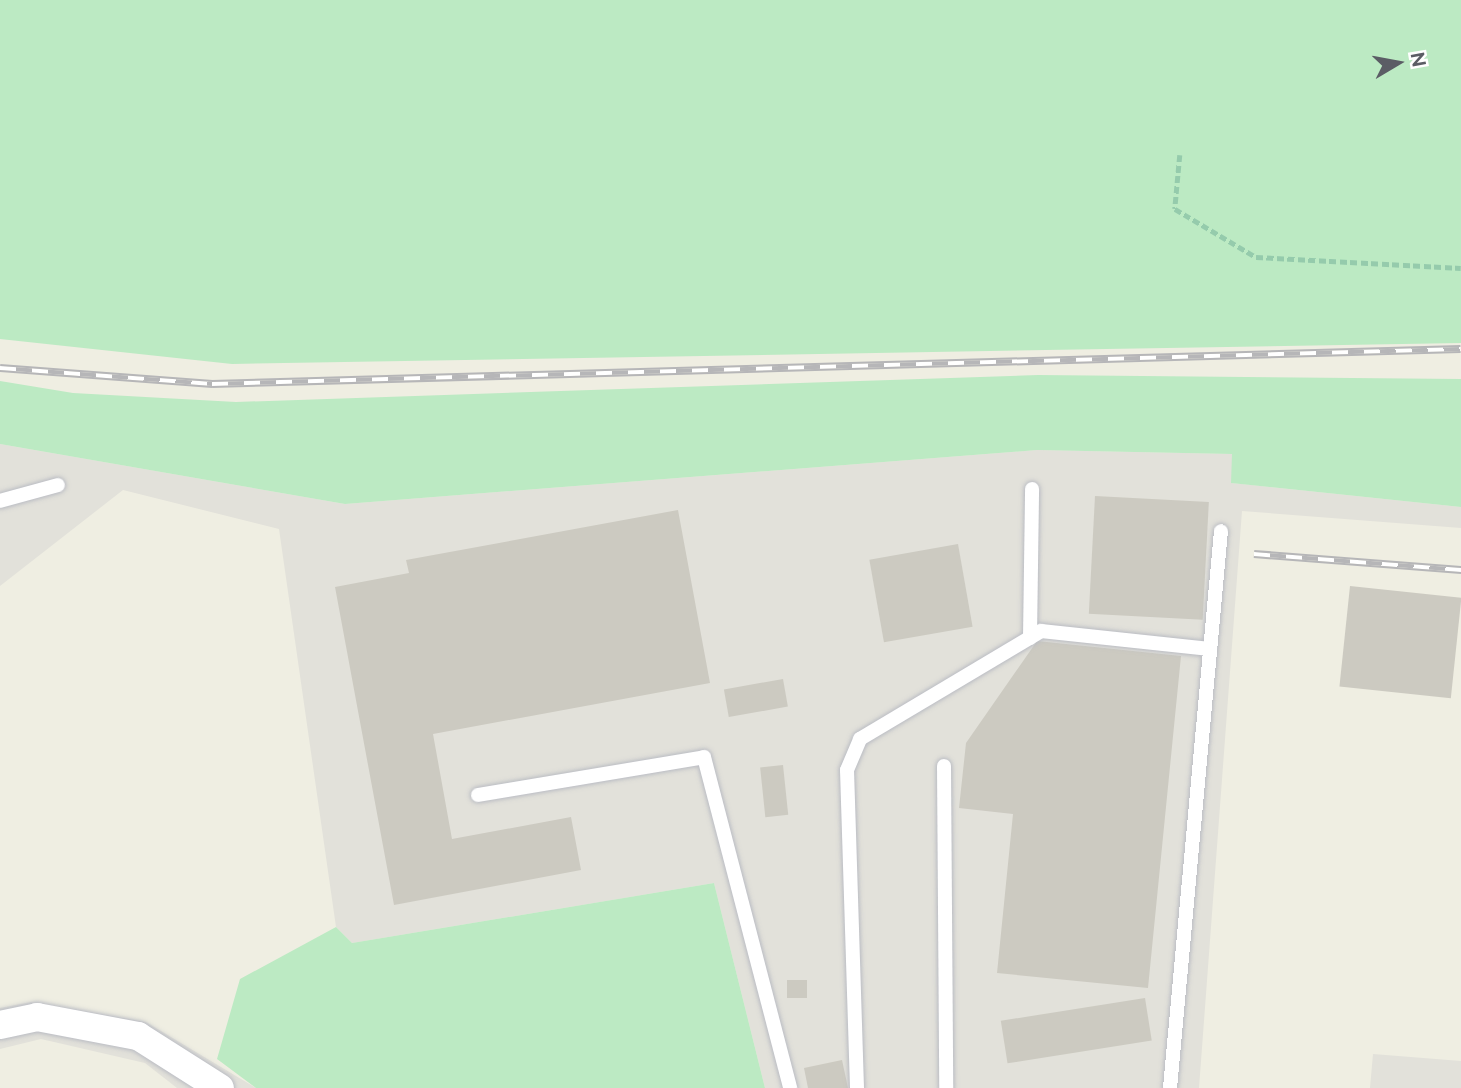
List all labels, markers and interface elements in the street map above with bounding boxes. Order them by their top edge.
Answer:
north arrow [1363,28,1433,98]
text: N [1407,50,1431,68]

